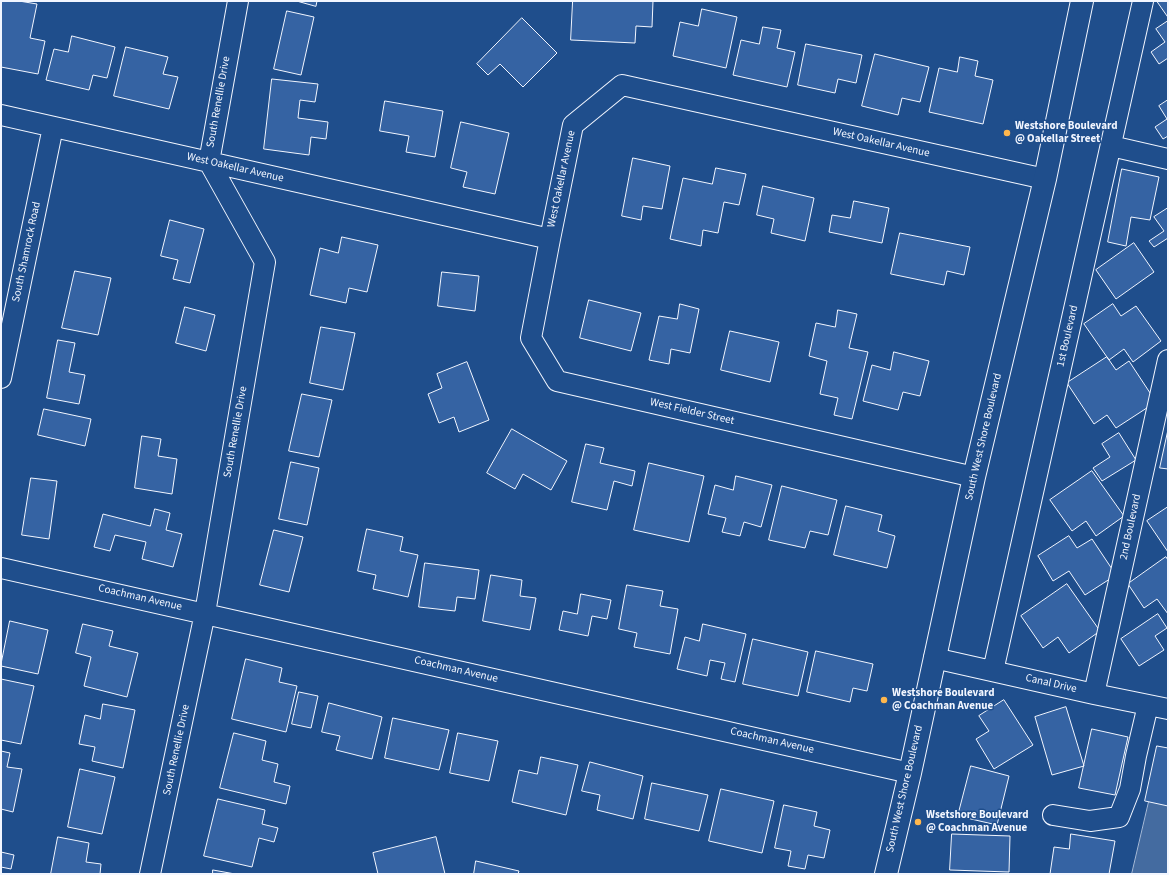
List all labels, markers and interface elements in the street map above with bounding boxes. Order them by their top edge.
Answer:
street label: South Renellie Drive [204,55,234,149]
place label: Westshore Boulevard @ Oakellar Street [1015,120,1118,146]
street label: West Oakellar Avenue [831,125,931,161]
marker: Westshore Boulevard @ Oakellar Street [1002,128,1012,138]
street label: West Oakellar Avenue [545,129,579,229]
street label: West Oakellar Avenue [185,150,285,186]
street label: South Shamrock Road [10,201,44,303]
street label: 1st Boulevard [1055,304,1081,368]
street label: South West Shore Boulevard [963,372,1005,502]
street label: South Renellie Drive [221,385,251,479]
street label: West Fielder Street [649,396,735,428]
street label: 2nd Boulevard [1118,493,1144,561]
street label: Coachman Avenue [97,582,183,614]
street label: Coachman Avenue [413,654,499,686]
street label: Canal Drive [1024,672,1078,696]
place label: Westshore Boulevard @ Coachman Avenue [892,687,995,713]
marker: Westshore Boulevard @ Coachman Avenue [879,695,889,705]
street label: South Renellie Drive [161,703,193,797]
street label: South West Shore Boulevard [884,724,926,854]
street label: Coachman Avenue [729,725,815,757]
place label: Wsetshore Boulevard @ Coachman Avenue [926,809,1029,835]
marker: Wsetshore Boulevard @ Coachman Avenue [913,817,923,827]

